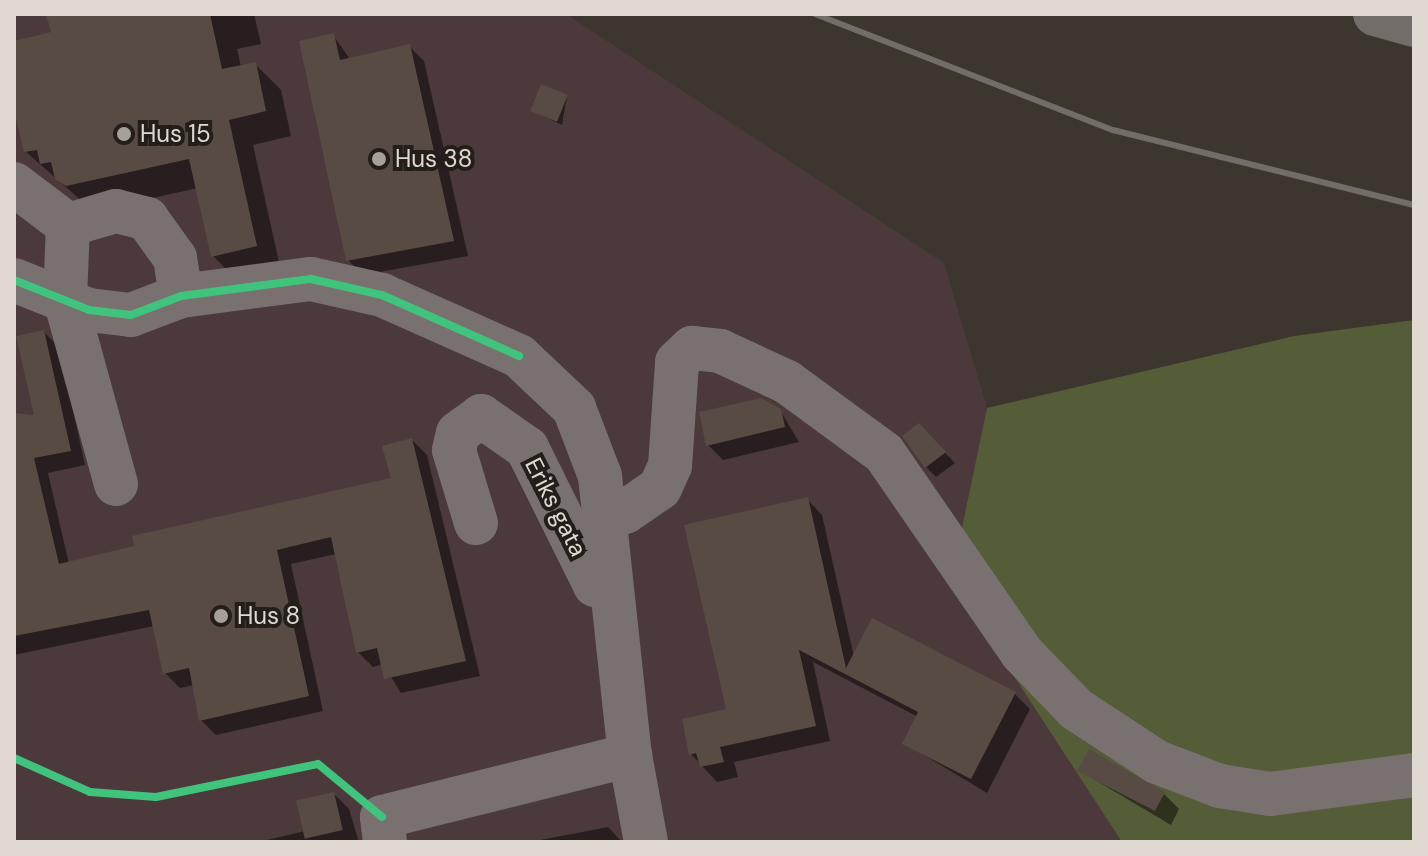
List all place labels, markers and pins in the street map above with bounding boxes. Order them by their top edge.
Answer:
place label: Hus 15 [140,120,211,148]
marker: Hus 15 [115,125,133,143]
place label: Hus 38 [395,145,472,173]
marker: Hus 38 [370,150,388,168]
place label: Hus 8 [237,602,300,630]
marker: Hus 8 [212,607,230,625]

